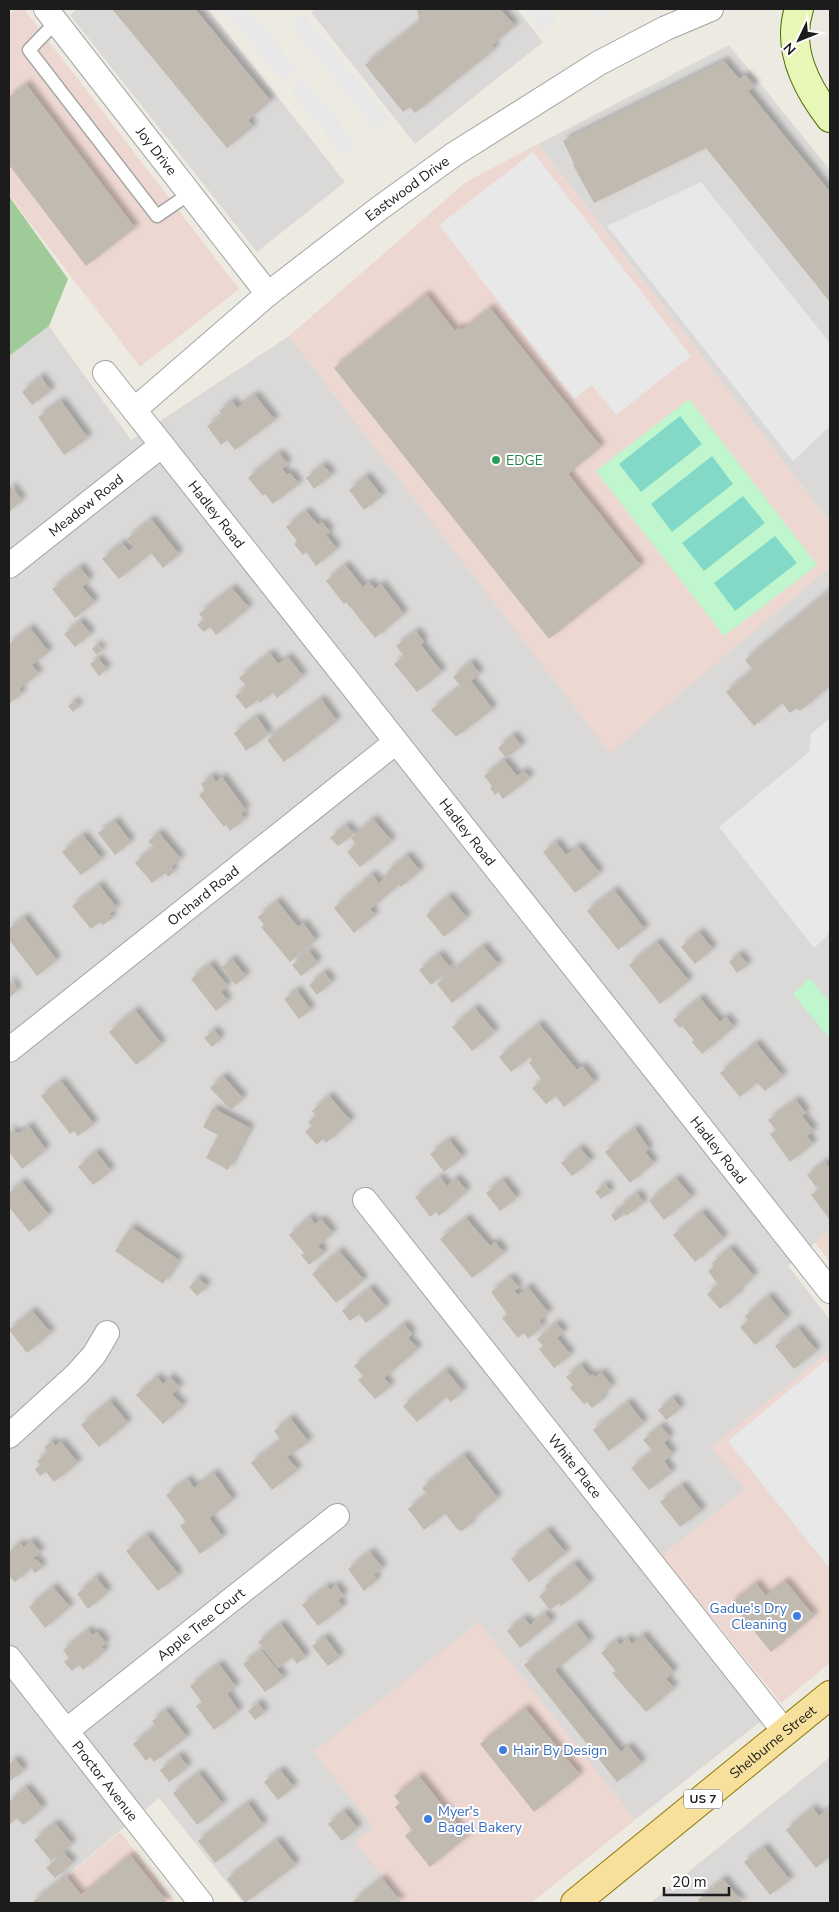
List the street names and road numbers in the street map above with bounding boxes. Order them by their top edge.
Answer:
street label: Joy Drive [131,122,181,179]
street label: Eastwood Drive [362,152,453,226]
street label: Meadow Road [45,470,128,541]
street label: Hadley Road [184,477,249,552]
street label: Hadley Road [435,795,500,870]
street label: Orchard Road [163,861,243,930]
street label: Hadley Road [686,1113,751,1188]
street label: White Place [543,1430,606,1502]
street label: Apple Tree Court [153,1584,249,1665]
street label: Shelburne Street [726,1701,820,1783]
street label: Proctor Avenue [67,1737,142,1825]
road number: US 7 [684,1790,722,1808]

